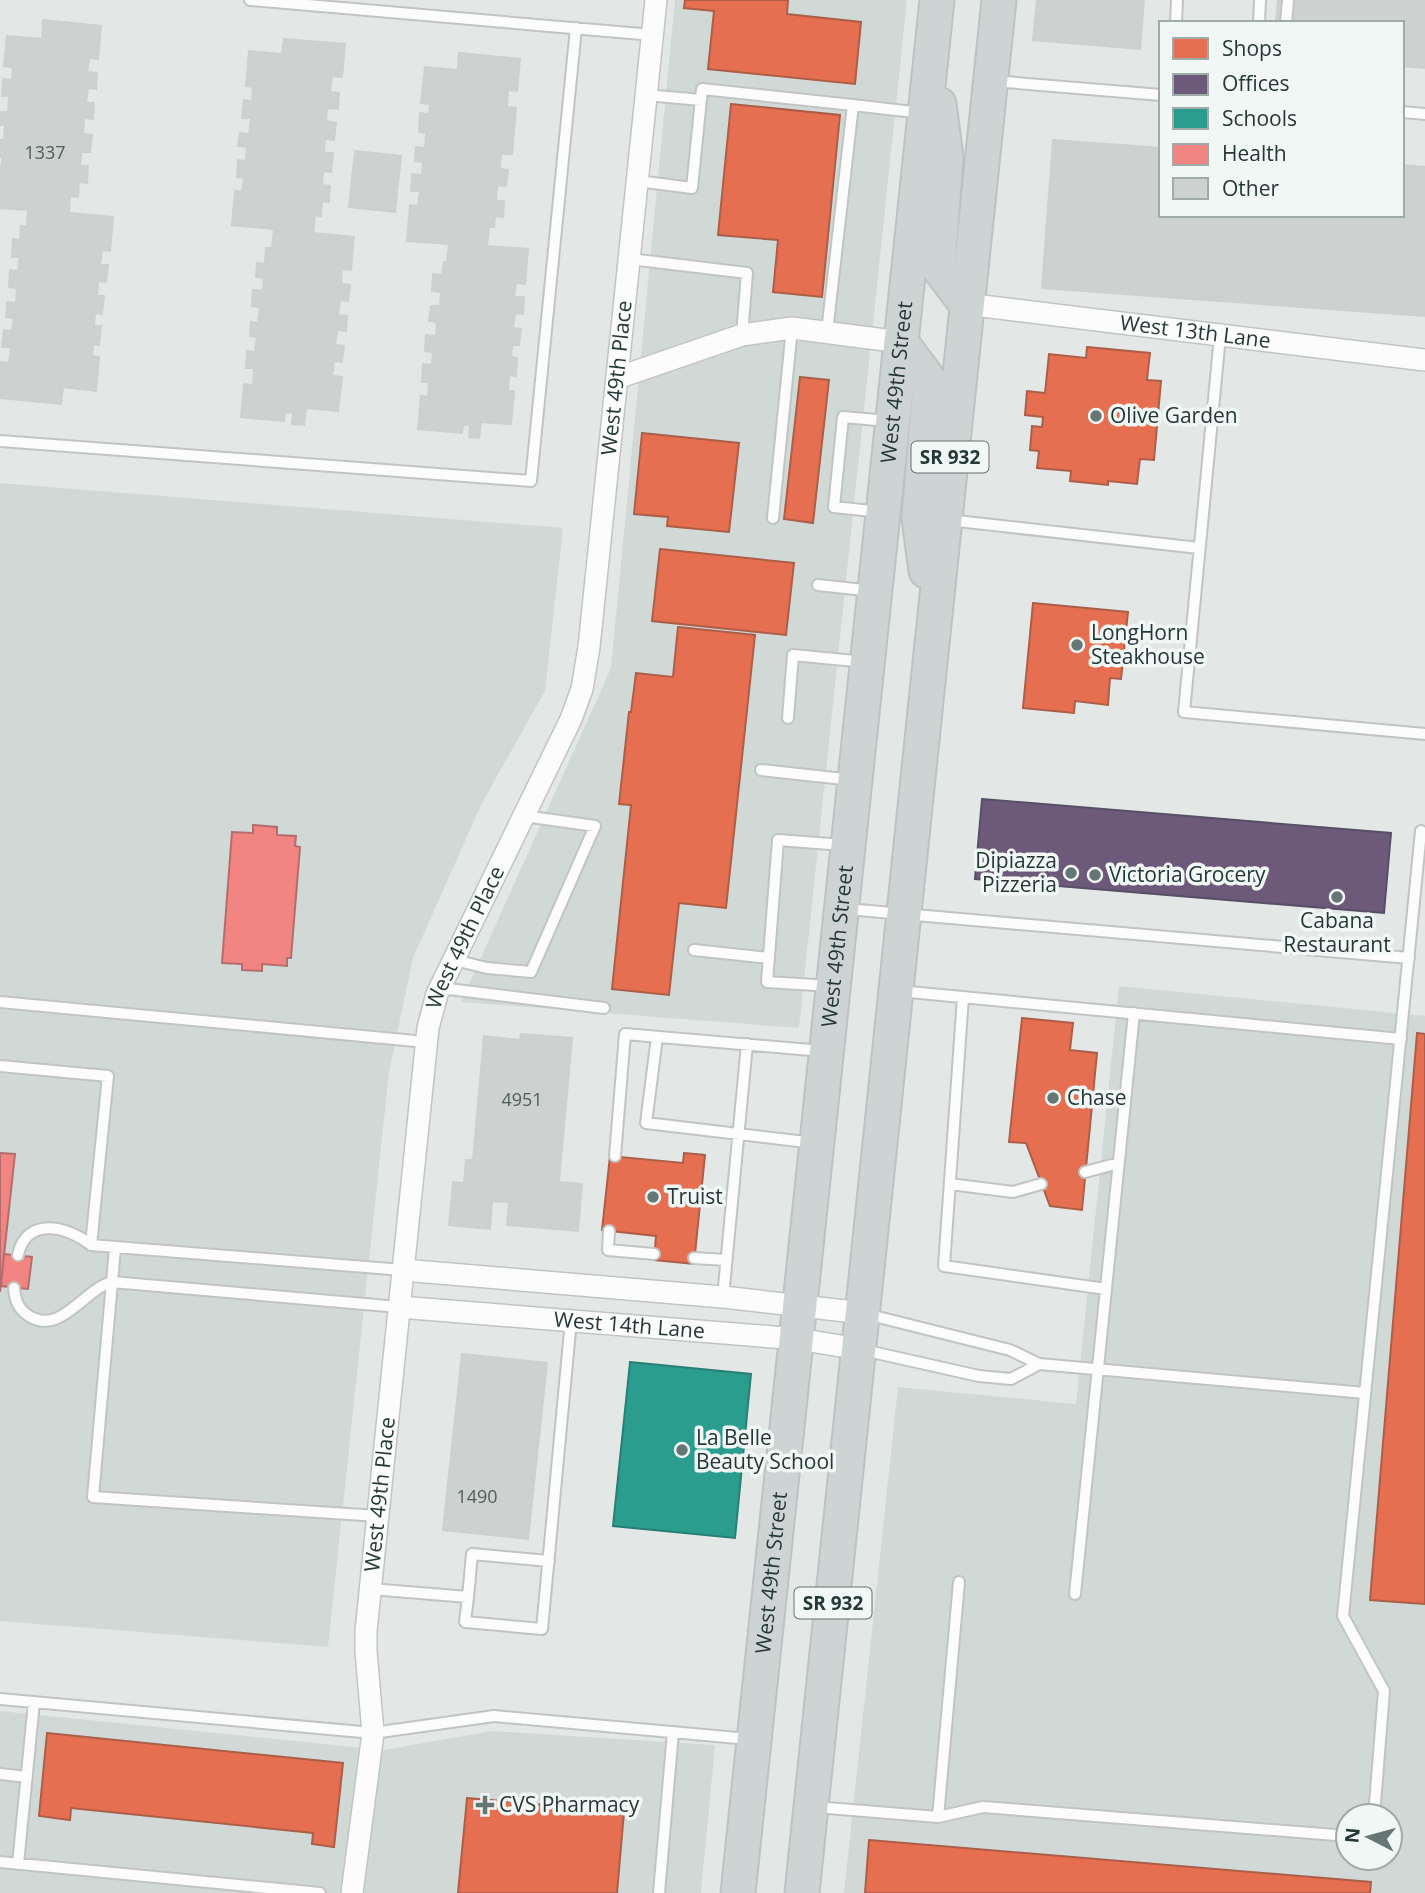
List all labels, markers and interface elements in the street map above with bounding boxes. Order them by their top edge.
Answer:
legend [1159,21,1404,217]
text: Shops [1222,34,1282,62]
text: Offices [1222,69,1290,97]
text: Schools [1222,104,1297,132]
text: Health [1222,139,1287,167]
house number: 1337 [24,140,66,164]
text: Other [1222,174,1279,202]
street label: West 49th Place [594,299,638,457]
street label: West 49th Street [873,300,918,465]
street label: West 13th Lane [1119,308,1272,354]
place label: Olive Garden [1110,401,1238,429]
marker: Olive Garden [1088,408,1104,424]
road number: SR 932 [912,442,988,472]
place label: LongHorn Steakhouse [1091,618,1205,670]
marker: LongHorn Steakhouse [1069,637,1085,653]
place label: Dipiazza Pizzeria [975,846,1057,898]
place label: Victoria Grocery [1109,860,1266,888]
street label: West 49th Place [419,861,510,1012]
street label: West 49th Street [814,864,859,1029]
marker: Dipiazza Pizzeria [1063,865,1079,881]
marker: Victoria Grocery [1087,867,1103,883]
marker: Cabana Restaurant [1329,889,1345,905]
place label: Cabana Restaurant [1283,906,1391,958]
place label: Chase [1067,1083,1127,1111]
house number: 4951 [501,1087,543,1111]
marker: Chase [1045,1090,1061,1106]
place label: Truist [667,1182,723,1210]
marker: Truist [645,1189,661,1205]
street label: West 14th Lane [553,1304,706,1344]
street label: West 49th Place [357,1415,401,1573]
place label: La Belle Beauty School [696,1423,834,1475]
marker: La Belle Beauty School [674,1442,690,1458]
house number: 1490 [456,1484,498,1508]
street label: West 49th Street [748,1490,793,1655]
road number: SR 932 [794,1588,872,1618]
place label: CVS Pharmacy [499,1790,640,1818]
marker: CVS Pharmacy [477,1797,493,1813]
north arrow [1334,1802,1404,1872]
text: N [1338,1826,1366,1844]

